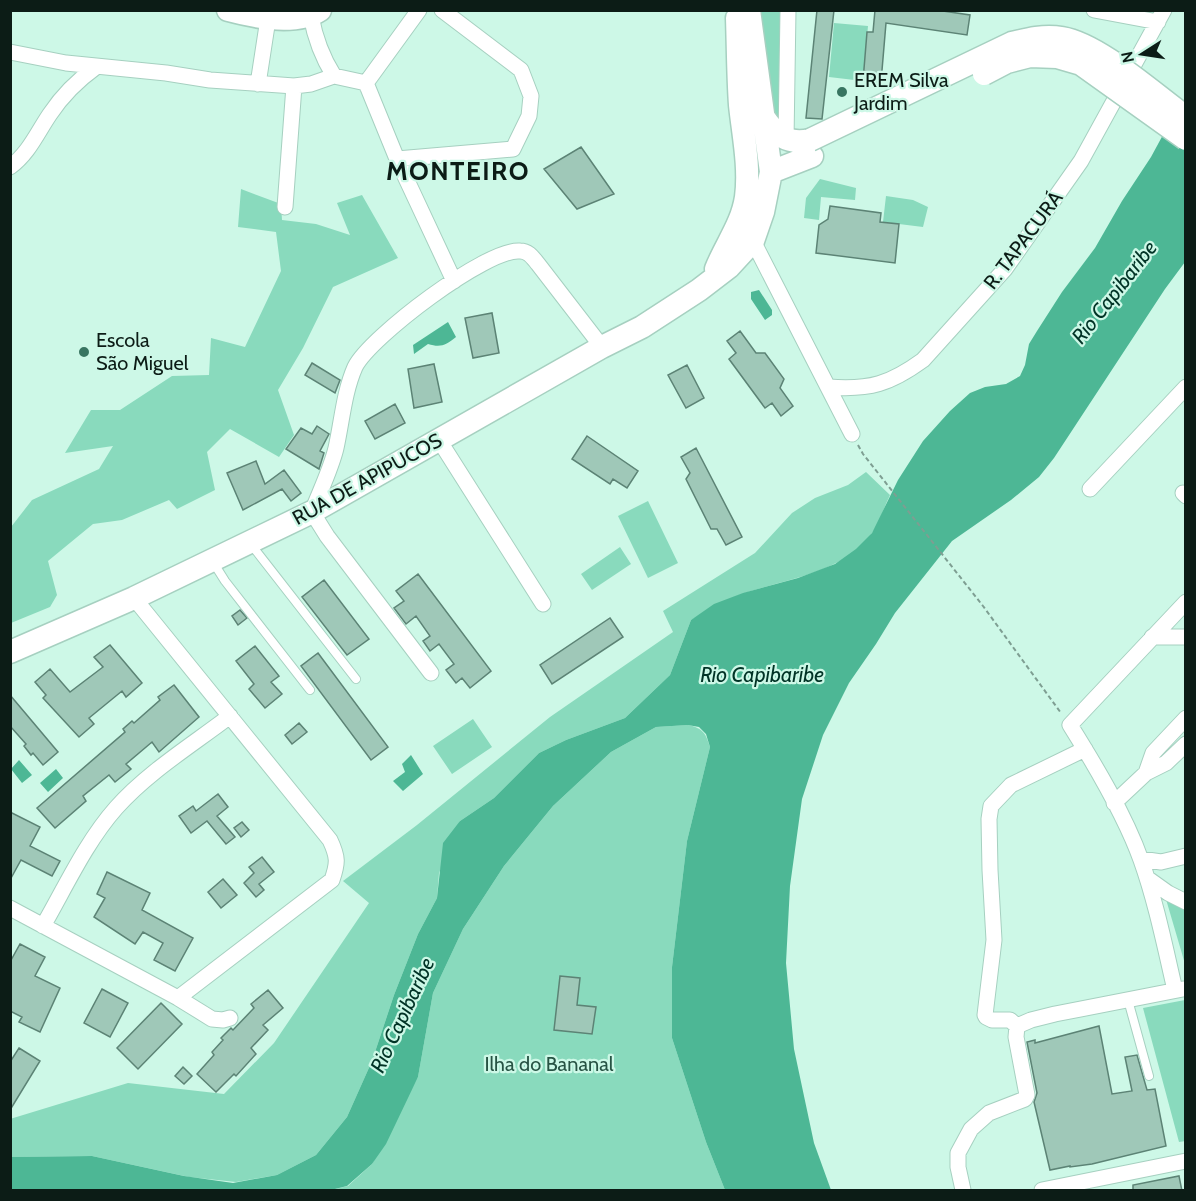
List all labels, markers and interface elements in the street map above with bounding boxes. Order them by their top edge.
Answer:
north arrow [1112,24,1172,84]
text: N [1117,50,1138,65]
place label: EREM Silva Jardim [853,68,949,115]
marker: EREM Silva Jardim [835,85,849,99]
district label: MONTEIRO [386,155,530,187]
street label: R. TAPACURÁ [978,186,1068,294]
water label: Rio Capibaribe [1066,235,1162,348]
place label: Escola São Miguel [96,328,189,375]
marker: Escola São Miguel [77,345,91,359]
street label: RUA DE APIPUCOS [288,428,446,530]
water label: Rio Capibaribe [700,662,824,687]
water label: Rio Capibaribe [365,953,440,1076]
park label: Ilha do Bananal [485,1052,614,1076]

